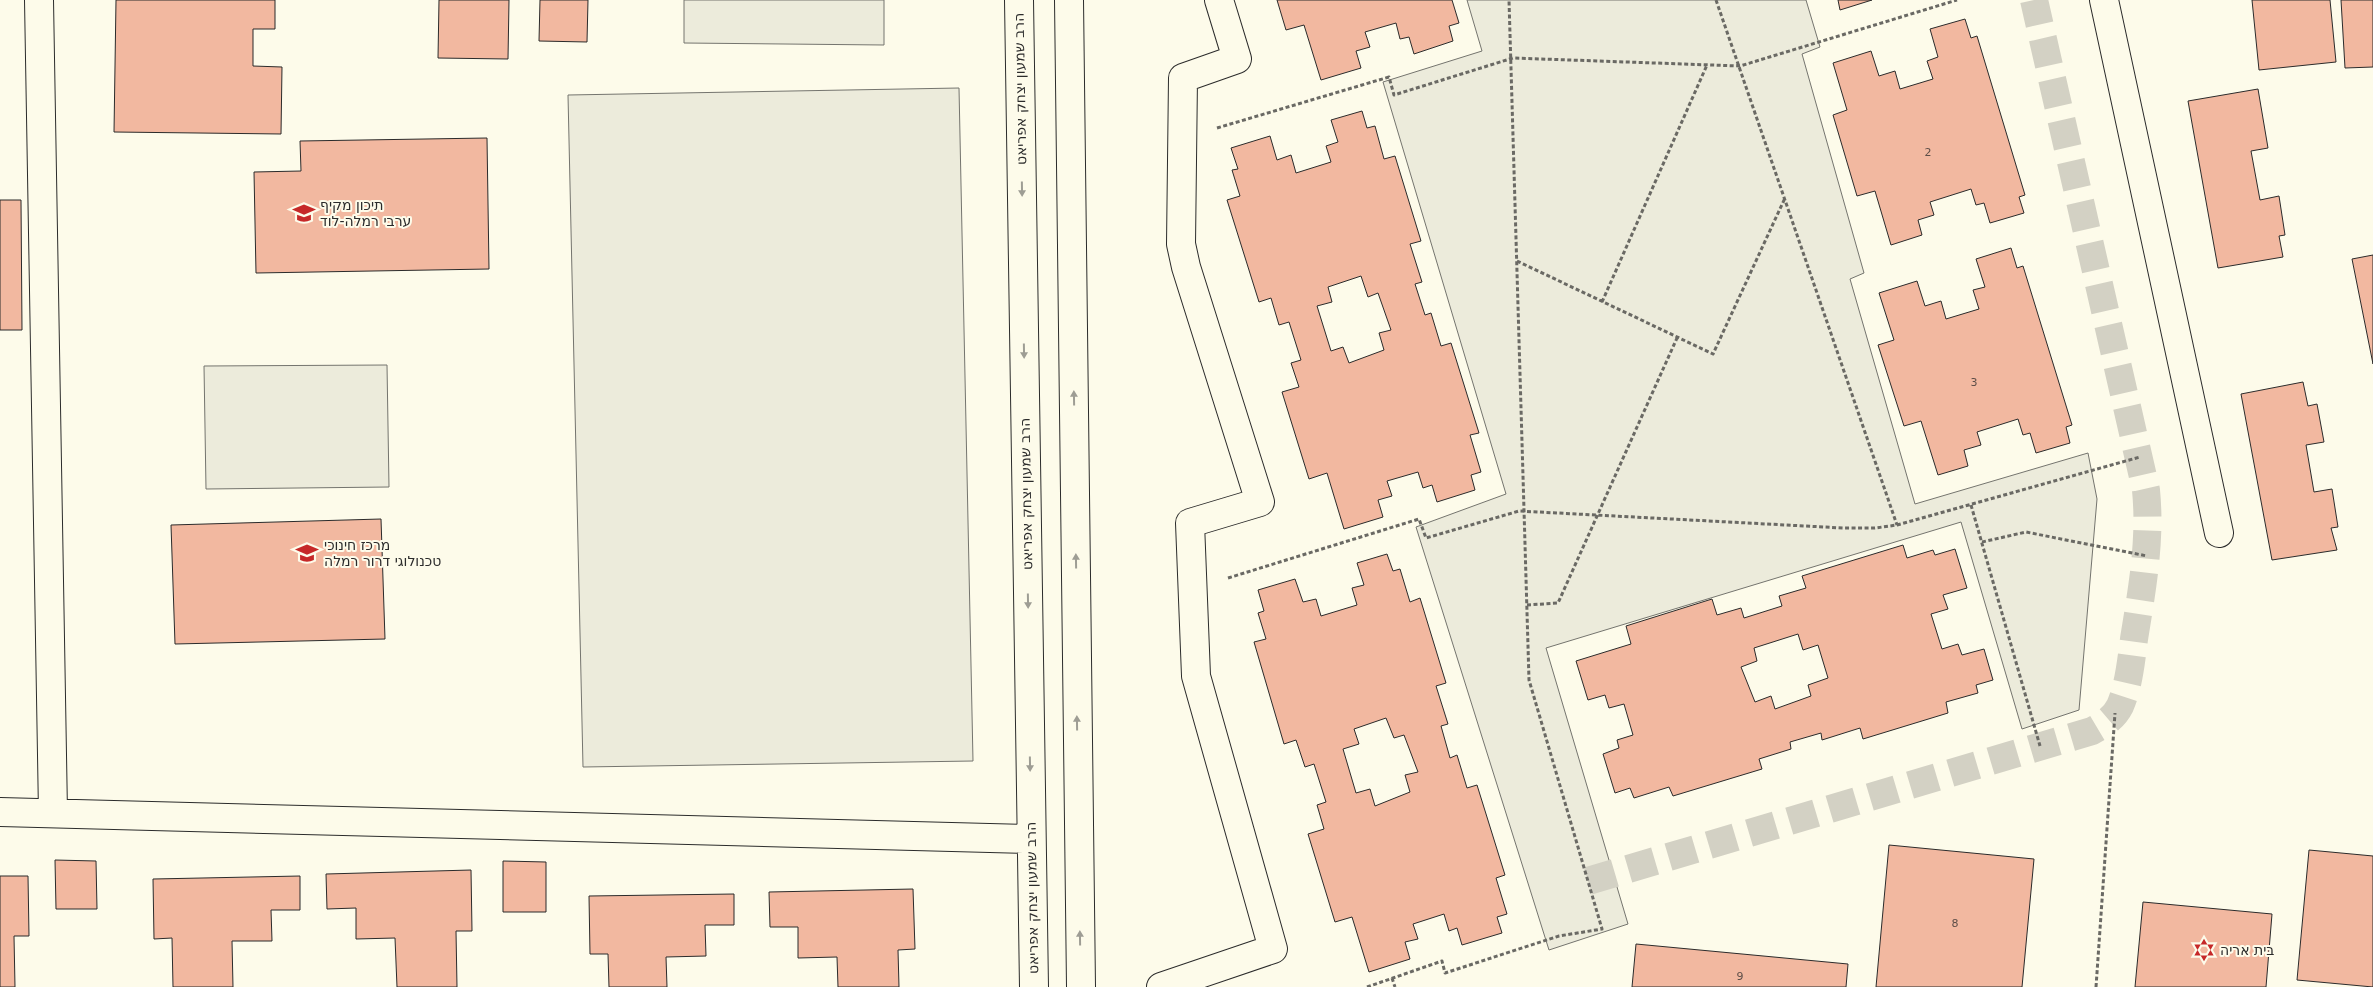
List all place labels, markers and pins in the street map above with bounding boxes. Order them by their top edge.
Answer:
place label: תיכון מקיף ערבי רמלה-לוד [320,197,411,229]
school or university icon: תיכון מקיף ערבי רמלה-לוד [291,200,317,226]
place label: מרכז חינוכי טכנולוגי דרור רמלה [324,537,441,569]
school or university icon: מרכז חינוכי טכנולוגי דרור רמלה [294,540,320,566]
synagogue icon: בית אריה [2191,937,2217,963]
place label: בית אריה [2220,942,2274,958]

